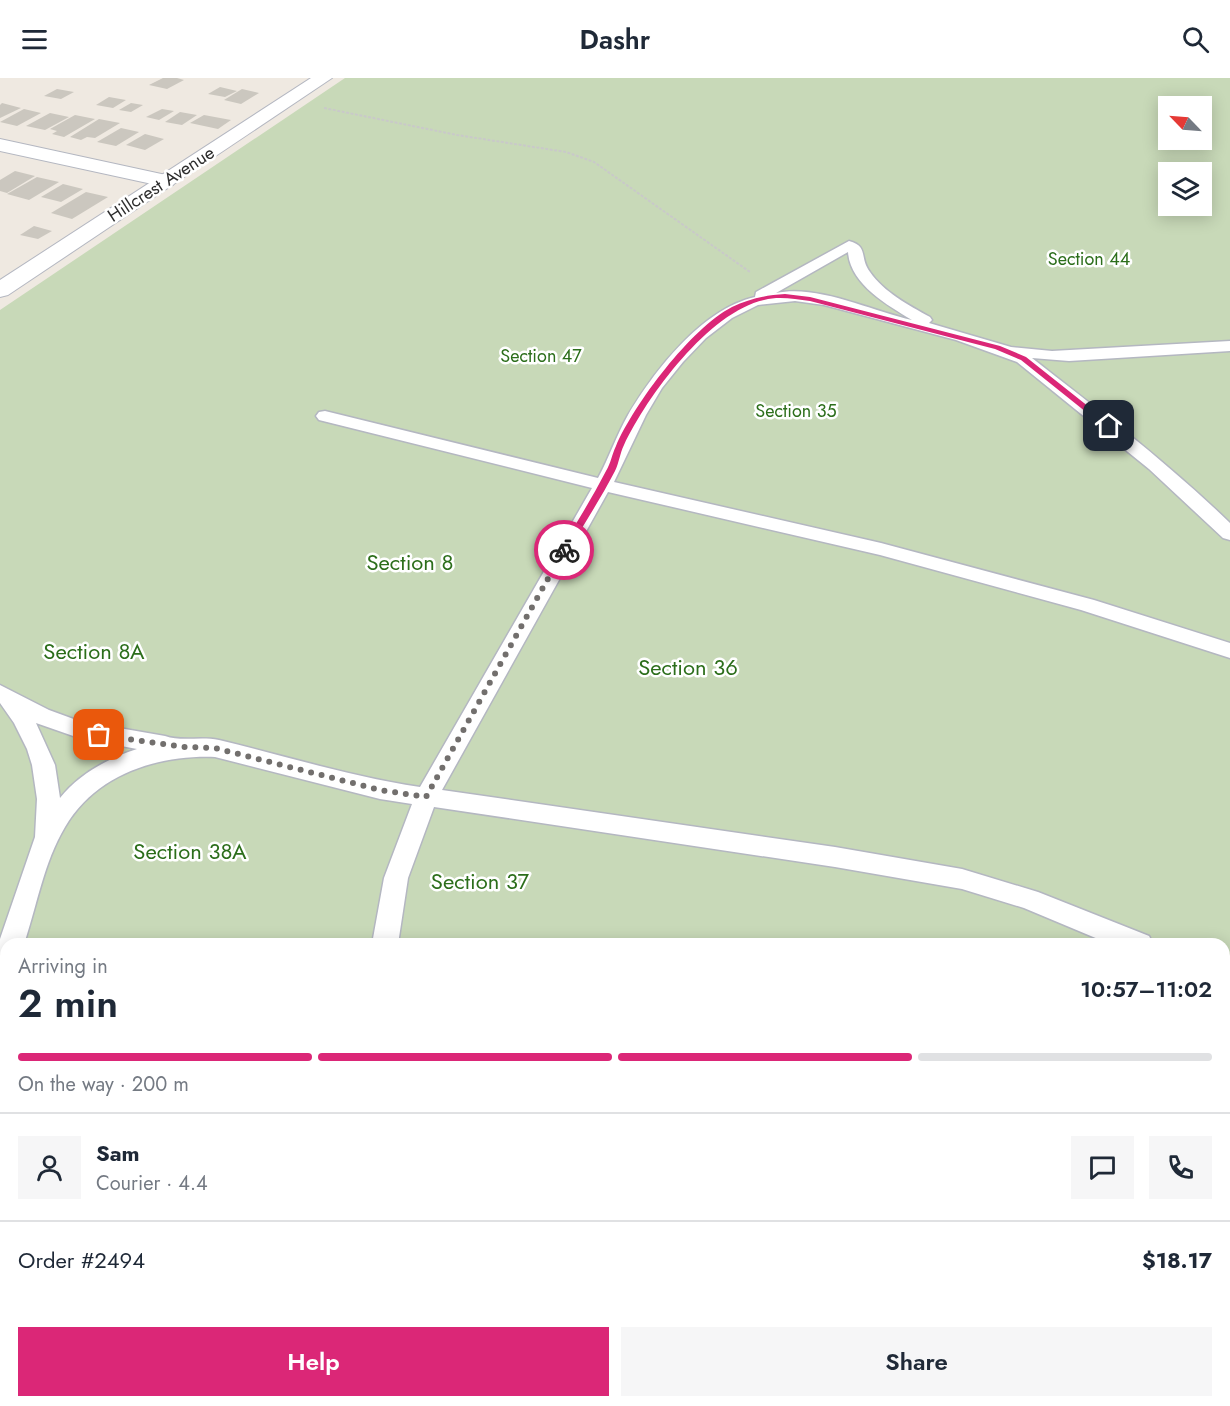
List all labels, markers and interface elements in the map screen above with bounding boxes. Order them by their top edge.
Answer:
text: Dashr [580,20,650,59]
icon: menu [18,23,51,56]
icon: search [1179,23,1212,56]
north arrow [1158,96,1212,150]
map controls [1158,96,1212,216]
street label: Hillcrest Avenue [102,140,220,228]
button: layers [1158,162,1212,216]
park label: Section 44 [1048,246,1130,272]
park label: Section 47 [500,343,582,369]
park label: Section 35 [755,398,837,424]
pin [1083,400,1134,451]
icon: home [1092,409,1125,442]
courier [534,520,594,580]
icon: bike [548,534,581,567]
park label: Section 8 [366,546,454,578]
park label: Section 8A [43,635,145,667]
park label: Section 36 [638,651,738,683]
pin [73,709,124,760]
icon: bag [82,718,115,751]
park label: Section 38A [133,835,247,867]
park label: Section 37 [431,865,530,897]
text: Arriving in [18,952,108,981]
text: 10:57–11:02 [1080,973,1212,1005]
text: 2 min [18,975,118,1032]
text: On the way · 200 m [18,1070,189,1099]
button: person [18,1136,81,1199]
button: chat [1071,1136,1134,1199]
button: phone [1149,1136,1212,1199]
text: Sam [96,1137,140,1169]
text: Courier · 4.4 [96,1169,208,1198]
text: Order #2494 [18,1244,145,1276]
text: $18.17 [1142,1244,1212,1276]
button: Help [18,1327,609,1396]
button: Share [621,1327,1212,1396]

